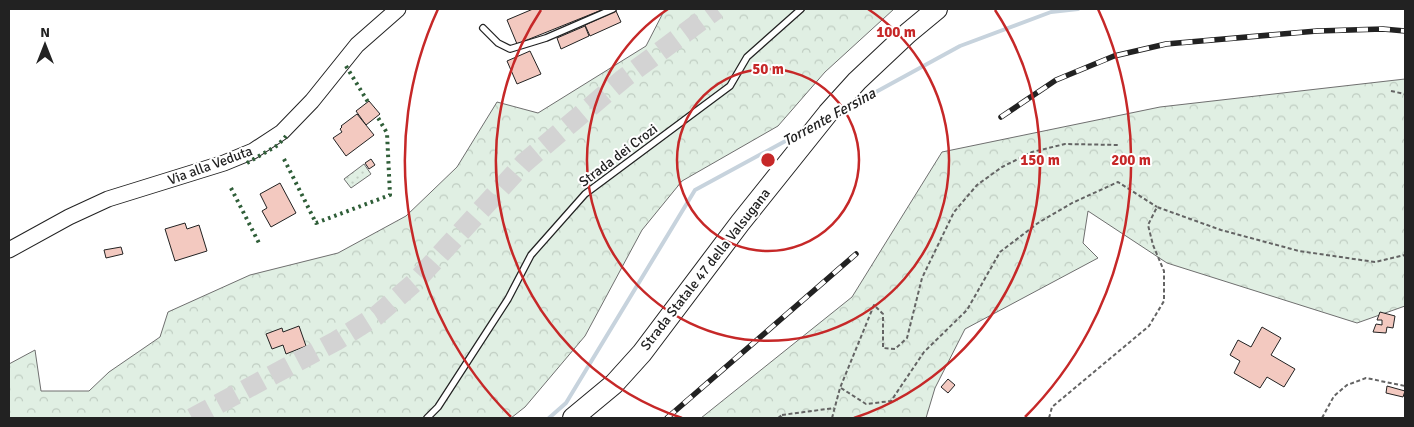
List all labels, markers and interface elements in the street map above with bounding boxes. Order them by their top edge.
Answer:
north arrow [20,20,70,70]
text: 100 m [876,23,916,41]
text: N [40,24,50,41]
text: 50 m [752,60,784,78]
water label: Torrente Fersina [780,84,879,150]
street label: Strada dei Crozi [576,120,661,191]
street label: Via alla Veduta [166,142,255,189]
centre of rings [759,151,777,169]
text: 150 m [1020,151,1060,169]
text: 200 m [1111,151,1151,169]
street label: Strada Statale 47 della Valsugana [637,185,774,354]

